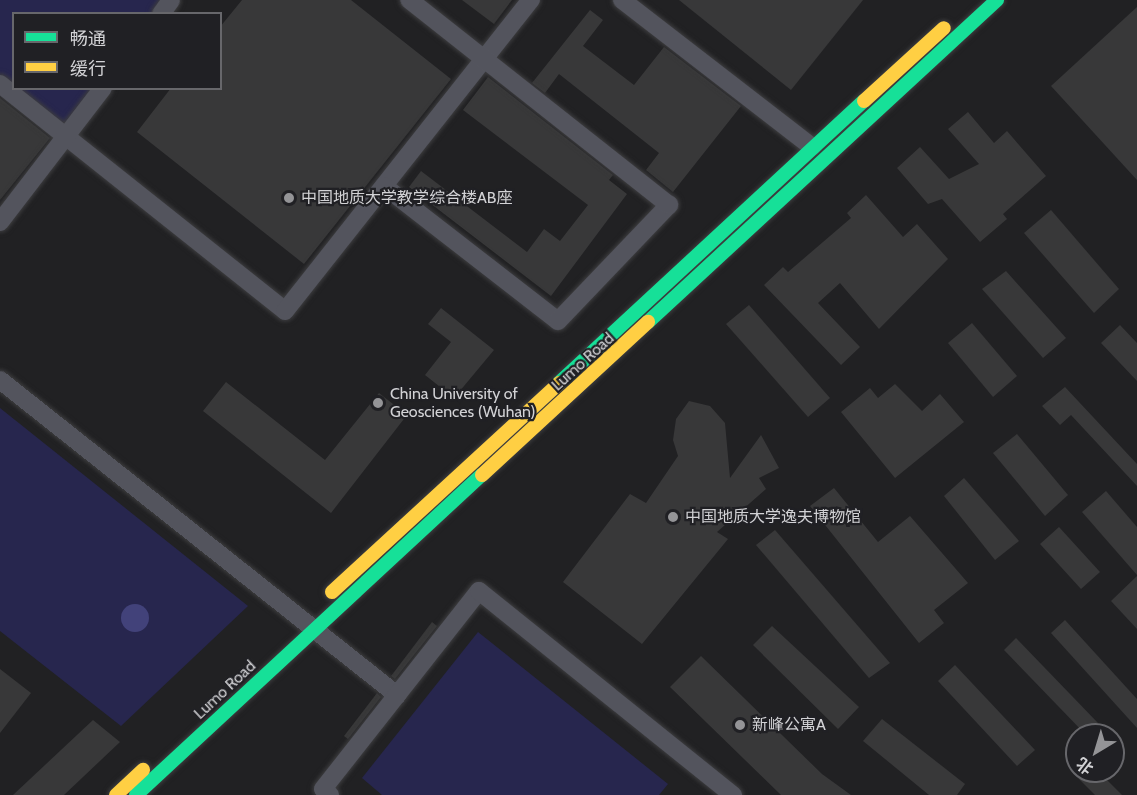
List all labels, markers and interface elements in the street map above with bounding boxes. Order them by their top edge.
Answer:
legend [12,12,222,90]
text: 畅通 [70,28,106,50]
text: 缓行 [70,58,106,80]
place label: 中国地质大学教学综合楼AB座 [301,188,512,208]
marker: 中国地质大学教学综合楼AB座 [282,191,296,205]
street label: Lumo Road [548,329,618,395]
place label: China University of Geosciences (Wuhan) [390,384,536,422]
marker: China University of Geosciences (Wuhan) [371,396,385,410]
place label: 中国地质大学逸夫博物馆 [685,507,861,527]
marker: 中国地质大学逸夫博物馆 [666,510,680,524]
street label: Lumo Road [190,657,260,723]
place label: 新峰公寓A [752,715,826,735]
marker: 新峰公寓A [733,718,747,732]
north arrow [1065,723,1125,783]
text: 北 [1073,754,1097,778]

